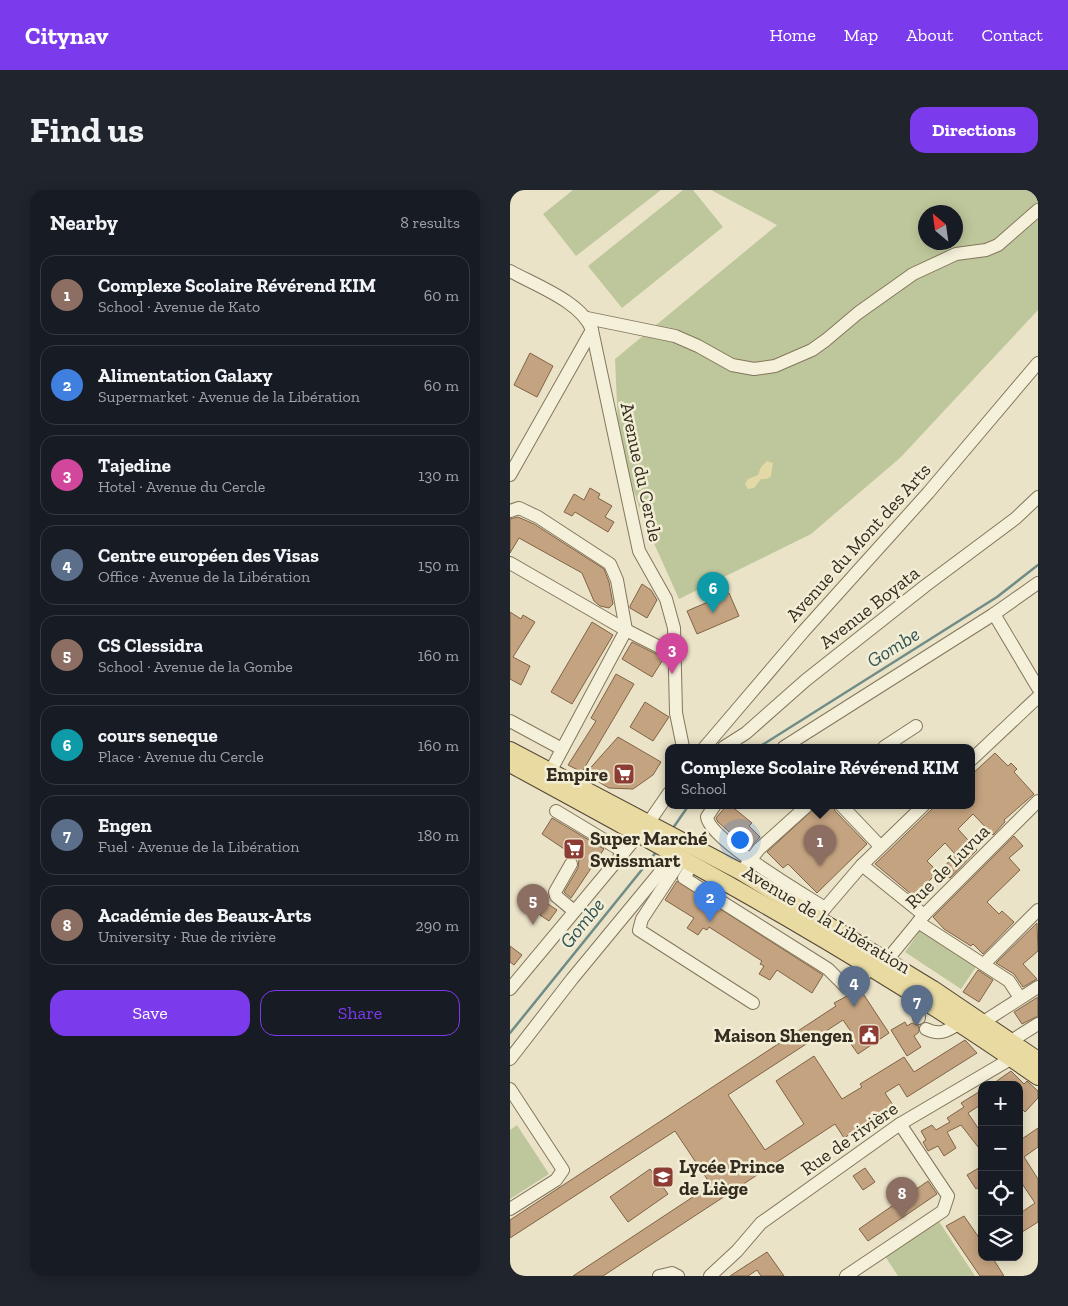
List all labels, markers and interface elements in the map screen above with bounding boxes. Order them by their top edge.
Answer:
text: Citynav [25,21,108,50]
text: Home [769,24,816,46]
text: Map [844,24,878,46]
text: About [906,24,953,46]
text: Contact [981,24,1043,46]
button: Directions [910,107,1038,153]
text: Find us [30,109,144,151]
north arrow [918,205,963,250]
text: Nearby [50,210,118,235]
text: 8 results [400,213,460,232]
text: Complexe Scolaire Révérend KIM [98,274,376,297]
text: 1 [64,286,70,305]
text: 60 m [424,286,459,305]
text: School · Avenue de Kato [98,297,260,316]
text: Alimentation Galaxy [98,364,272,387]
text: 2 [63,376,71,395]
text: 60 m [424,376,459,395]
text: Supermarket · Avenue de la Libération [98,387,360,406]
street label: Avenue du Cercle [616,400,668,544]
text: Tajedine [98,454,171,477]
street label: Avenue du Mont des Arts [781,458,936,626]
text: 3 [63,466,71,485]
text: 130 m [418,466,459,485]
text: Hotel · Avenue du Cercle [98,477,265,496]
text: Centre européen des Visas [98,544,319,567]
text: 4 [62,556,72,575]
text: 150 m [418,556,459,575]
street label: Avenue Boyata [815,561,924,654]
text: Office · Avenue de la Libération [98,567,310,586]
pin: 6 [697,572,729,613]
water label: Gombe [862,622,924,672]
pin: 3 [656,633,688,674]
text: CS Clessidra [98,634,203,657]
text: 5 [63,646,71,665]
text: 160 m [418,646,459,665]
text: School · Avenue de la Gombe [98,657,293,676]
text: cours seneque [98,724,218,747]
text: 6 [63,736,71,755]
text: 160 m [418,736,459,755]
popup [665,744,975,809]
text: Place · Avenue du Cercle [98,747,264,766]
text: Complexe Scolaire Révérend KIM [681,756,959,779]
supermarket icon: Empire [612,762,636,786]
place label: Empire [546,763,608,786]
text: School [681,779,727,798]
text: Engen [98,814,152,837]
street label: Rue de Luvua [901,820,994,913]
pin: 1 [804,825,836,866]
text: 7 [63,826,71,845]
text: 180 m [418,826,459,845]
place label: Super Marché Swissmart [590,827,707,872]
your location [727,827,753,853]
text: Fuel · Avenue de la Libération [98,837,299,856]
supermarket icon: Super Marché Swissmart [562,837,586,861]
street label: Avenue de la Libération [739,860,915,979]
pin: 2 [694,881,726,922]
pin: 5 [517,884,549,925]
water label: Gombe [555,893,609,953]
text: Académie des Beaux-Arts [98,904,312,927]
text: 8 [63,916,71,935]
text: 290 m [416,916,459,935]
text: University · Rue de rivière [98,927,276,946]
pin: 4 [838,966,870,1007]
pin: 7 [901,985,933,1026]
button: Save [50,990,250,1036]
button: Share [260,990,460,1036]
public building icon: Maison Shengen [857,1023,881,1047]
place label: Maison Shengen [714,1024,854,1047]
map controls [978,1081,1023,1261]
button: + [978,1081,1023,1126]
street label: Rue de rivière [796,1096,902,1180]
button: − [978,1126,1023,1171]
place label: Lycée Prince de Liège [679,1155,784,1200]
school or university icon: Lycée Prince de Liège [651,1165,675,1189]
button: locate [978,1171,1023,1216]
pin: 8 [886,1177,918,1218]
button: layers [978,1216,1023,1261]

